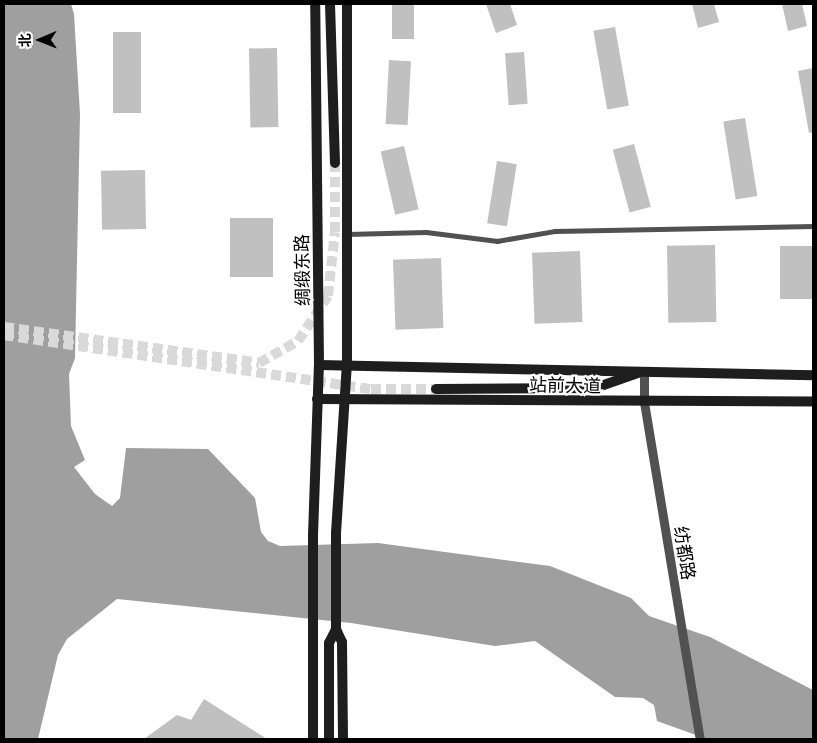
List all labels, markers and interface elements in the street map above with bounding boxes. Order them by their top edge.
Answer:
north arrow [15,15,65,65]
text: 北 [16,33,33,47]
street label: 绸缎东路 [291,234,313,306]
street label: 站前大道 [529,374,601,396]
street label: 纺都路 [670,525,700,581]

